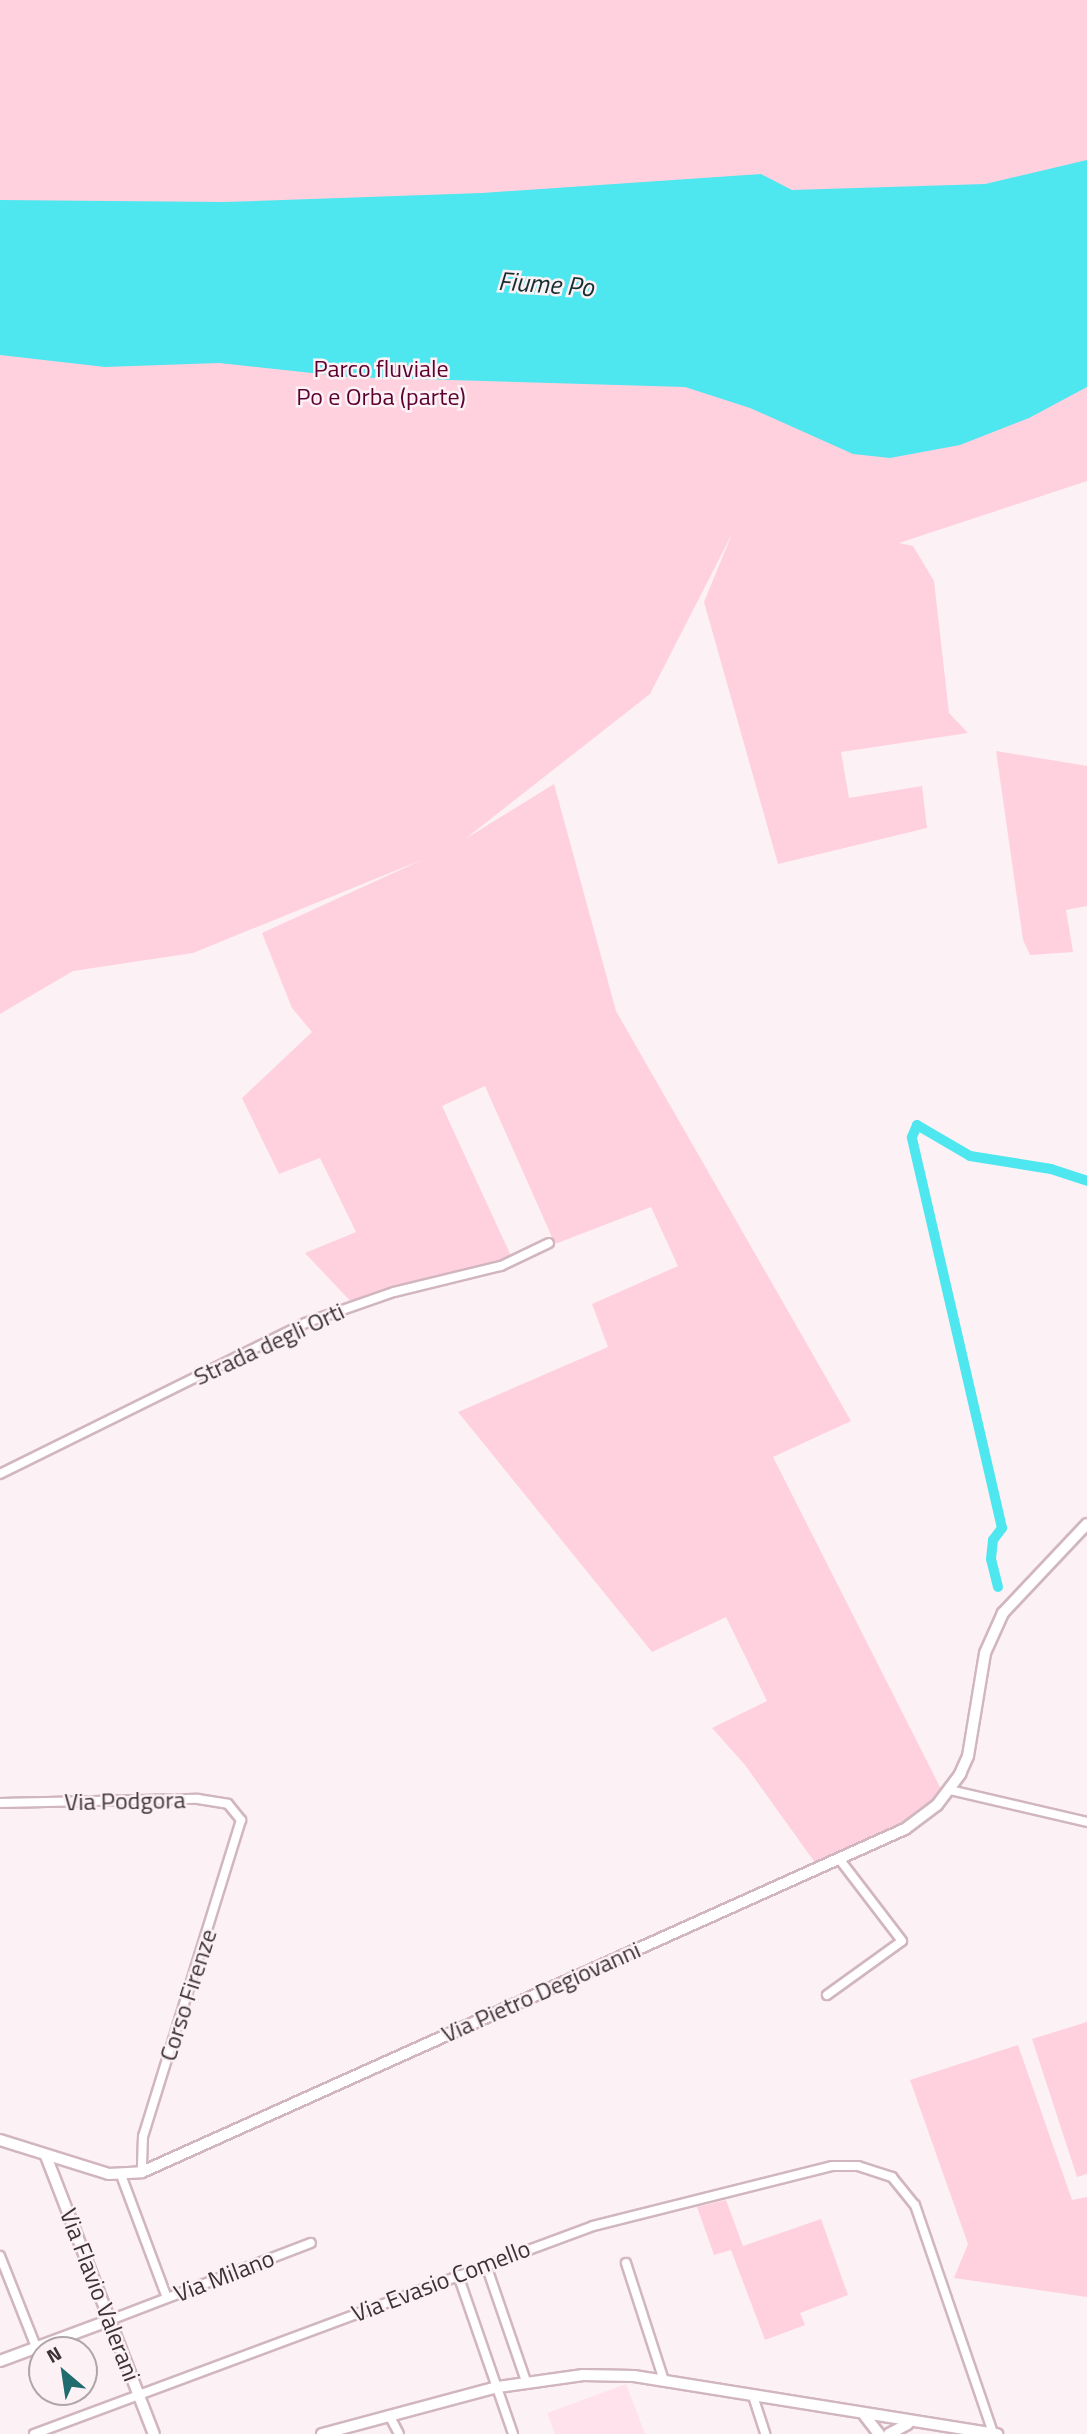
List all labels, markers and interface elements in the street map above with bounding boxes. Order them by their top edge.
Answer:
water label: Fiume Po [497,265,595,303]
park label: Parco fluviale Po e Orba (parte) [296,355,466,411]
street label: Strada degli Orti [189,1297,349,1391]
street label: Via Podgora [64,1786,186,1816]
street label: Corso Firenze [153,1925,223,2065]
street label: Via Pietro Degiovanni [437,1935,645,2049]
street label: Via Flavio Valerani [54,2204,146,2386]
street label: Via Evasio Comello [348,2234,534,2328]
street label: Via Milano [170,2244,278,2308]
north arrow [28,2336,98,2406]
text: N [41,2338,66,2370]

